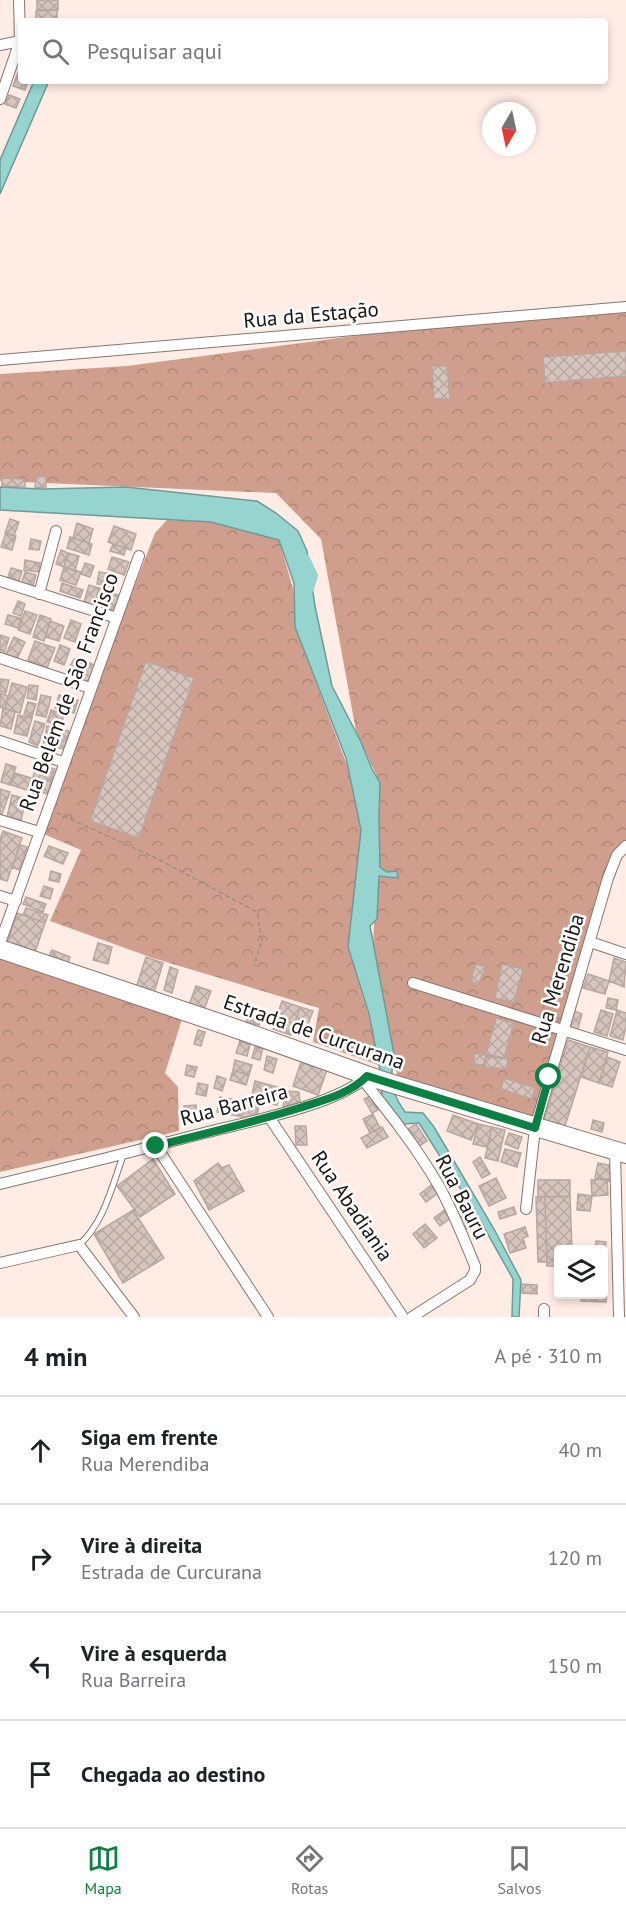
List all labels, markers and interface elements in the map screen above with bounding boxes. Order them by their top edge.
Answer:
search box [18,18,608,84]
icon: search [39,35,72,68]
text: Pesquisar aqui [87,37,223,65]
north arrow [482,102,536,156]
street label: Rua da Estação [242,295,380,334]
street label: Rua Belém de São Francisco [13,569,124,815]
street label: Rua Merendiba [525,910,590,1047]
street label: Estrada de Curcurana [220,988,408,1075]
route start [535,1063,561,1089]
street label: Rua Barreira [177,1077,291,1132]
route end [142,1132,168,1158]
street label: Rua Abadiania [305,1145,399,1266]
street label: Rua Bauru [430,1150,495,1244]
map controls [554,1245,608,1299]
button: layers [554,1245,608,1299]
text: 4 min [24,1340,87,1373]
text: A pé · 310 m [495,1343,602,1369]
text: Siga em frente [81,1423,218,1451]
icon: ahead [24,1434,57,1467]
text: 40 m [559,1437,602,1463]
text: Rua Merendiba [81,1451,209,1477]
text: Vire à direita [81,1531,202,1559]
icon: right [24,1542,57,1575]
text: 120 m [548,1545,602,1571]
text: Estrada de Curcurana [81,1559,262,1585]
text: Vire à esquerda [81,1639,227,1667]
icon: left [24,1650,57,1683]
text: 150 m [548,1653,602,1679]
text: Rua Barreira [81,1667,186,1693]
icon: arrive [24,1758,57,1791]
text: Chegada ao destino [81,1760,265,1788]
tab: Mapa [85,1842,122,1898]
tab: Rotas [291,1842,328,1898]
tab: Salvos [497,1842,541,1898]

